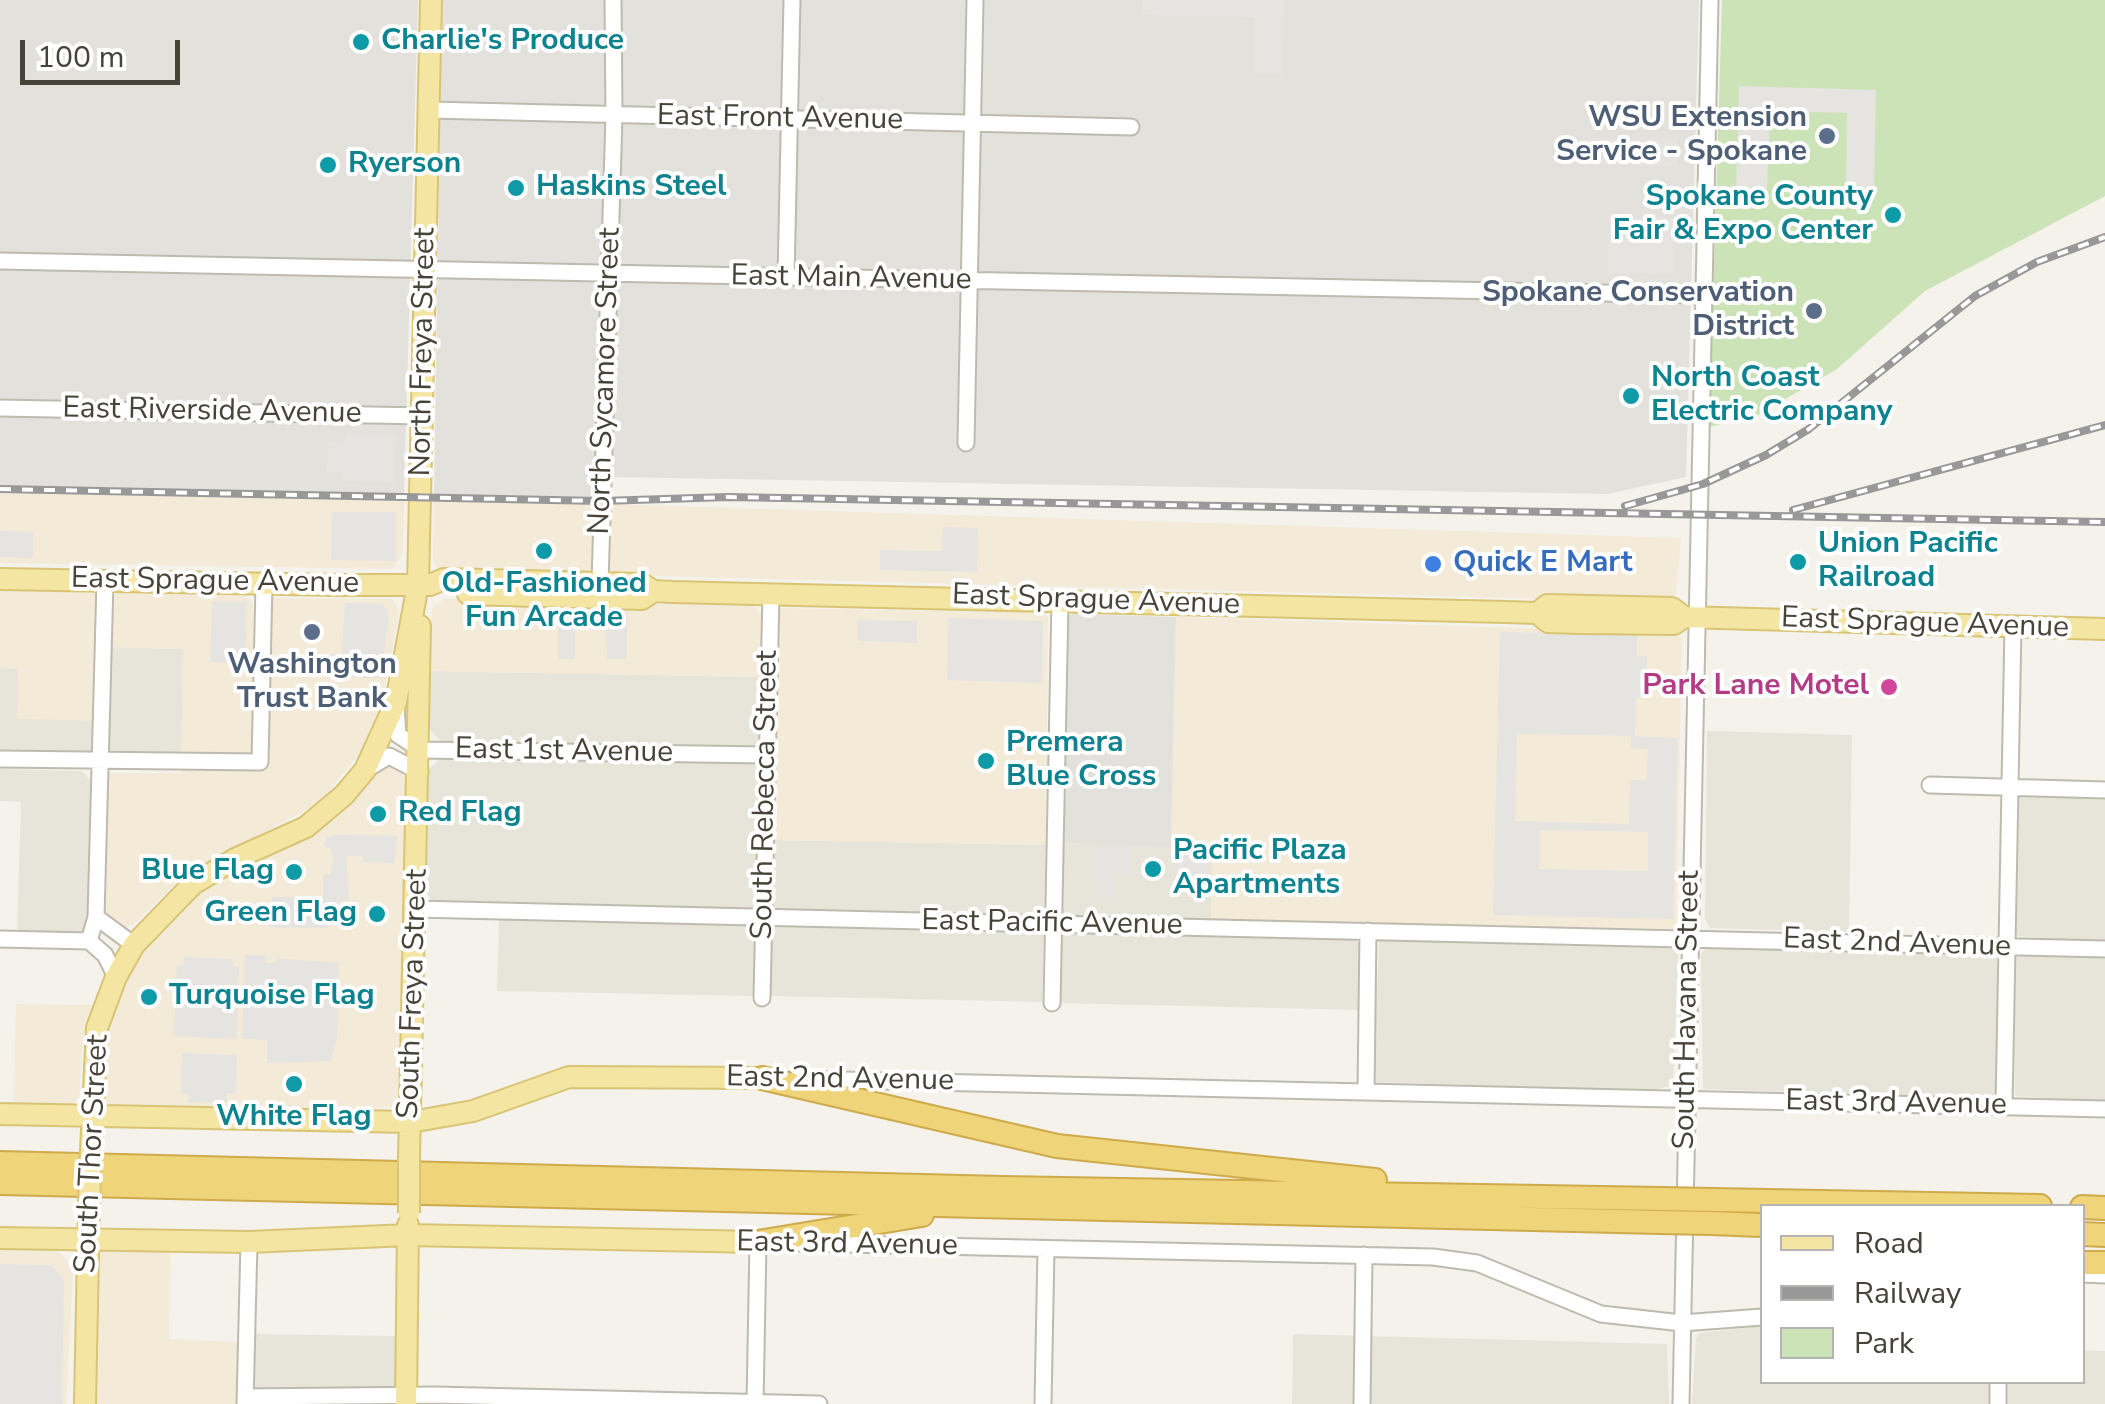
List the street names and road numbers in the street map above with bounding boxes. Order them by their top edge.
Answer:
street label: East Front Avenue [657,99,903,139]
street label: North Freya Street [404,227,444,477]
street label: North Sycamore Street [583,227,629,535]
street label: East Main Avenue [730,259,972,299]
street label: East Riverside Avenue [62,391,362,433]
street label: East Sprague Avenue [71,561,359,603]
street label: East Sprague Avenue [951,578,1241,624]
street label: East Sprague Avenue [1780,601,2070,647]
street label: South Rebecca Street [745,650,787,940]
street label: East 1st Avenue [455,732,673,772]
street label: South Freya Street [392,868,436,1120]
street label: South Havana Street [1668,870,1708,1150]
street label: East Pacific Avenue [921,904,1183,944]
street label: East 2nd Avenue [1782,922,2012,966]
street label: South Thor Street [69,1034,117,1274]
street label: East 2nd Avenue [726,1060,954,1100]
street label: East 3rd Avenue [1785,1084,2007,1124]
street label: East 3rd Avenue [736,1225,958,1265]

